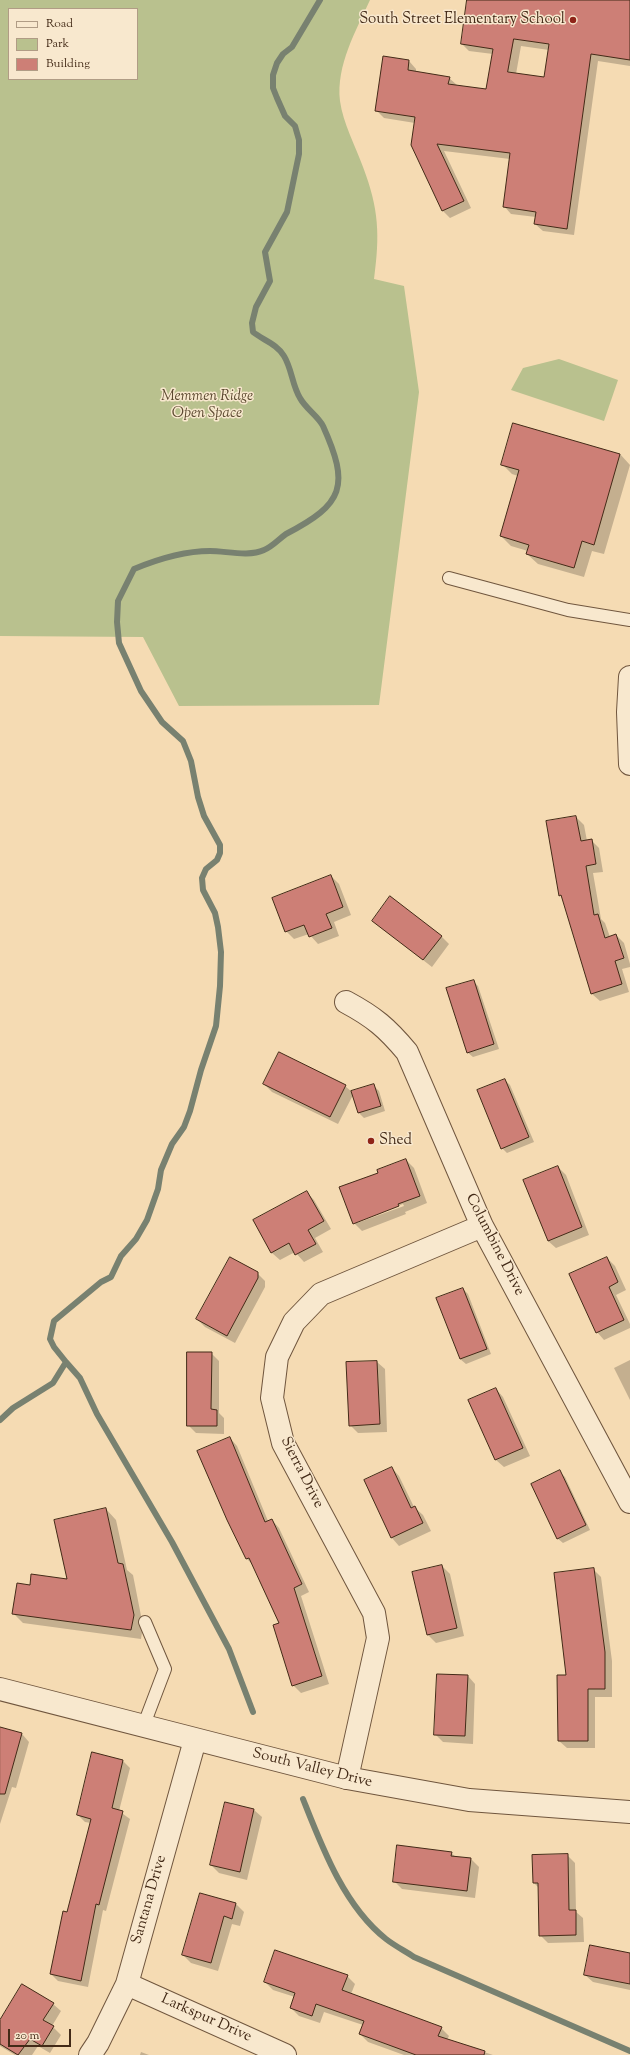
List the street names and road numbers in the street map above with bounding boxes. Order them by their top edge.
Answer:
street label: Columbine Drive [461,1191,527,1299]
street label: Sierra Drive [275,1434,327,1512]
street label: South Valley Drive [250,1745,374,1793]
street label: Santana Drive [129,1853,171,1947]
street label: Larkspur Drive [158,1991,254,2047]

